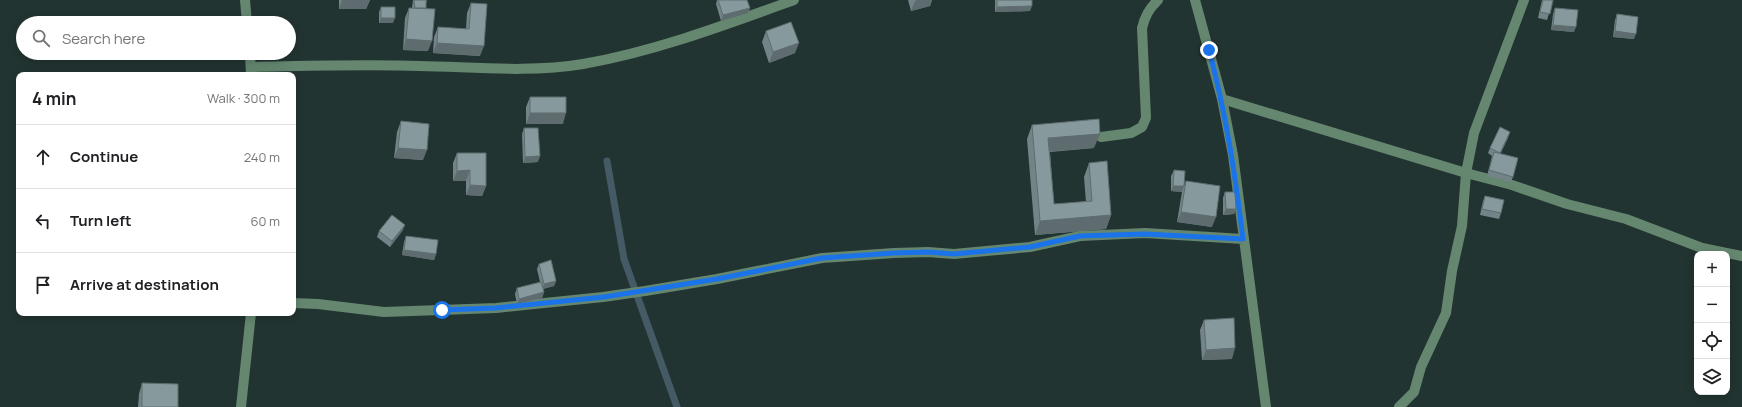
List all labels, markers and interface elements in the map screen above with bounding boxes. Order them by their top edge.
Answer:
search box [16,16,296,60]
icon: search [30,27,52,49]
text: Search here [62,28,145,49]
route end [1200,41,1218,59]
text: 4 min [32,87,76,110]
text: Walk · 300 m [207,89,280,107]
icon: ahead [32,146,54,168]
text: Continue [70,146,138,167]
text: 240 m [244,148,280,166]
icon: left [32,210,54,232]
text: Turn left [70,210,132,231]
text: 60 m [250,212,280,230]
map controls [1694,251,1730,395]
button: + [1694,251,1730,287]
icon: arrive [32,274,54,296]
text: Arrive at destination [70,274,219,295]
button: − [1694,287,1730,323]
route start [433,301,451,319]
button: locate [1694,323,1730,359]
button: layers [1694,359,1730,395]

